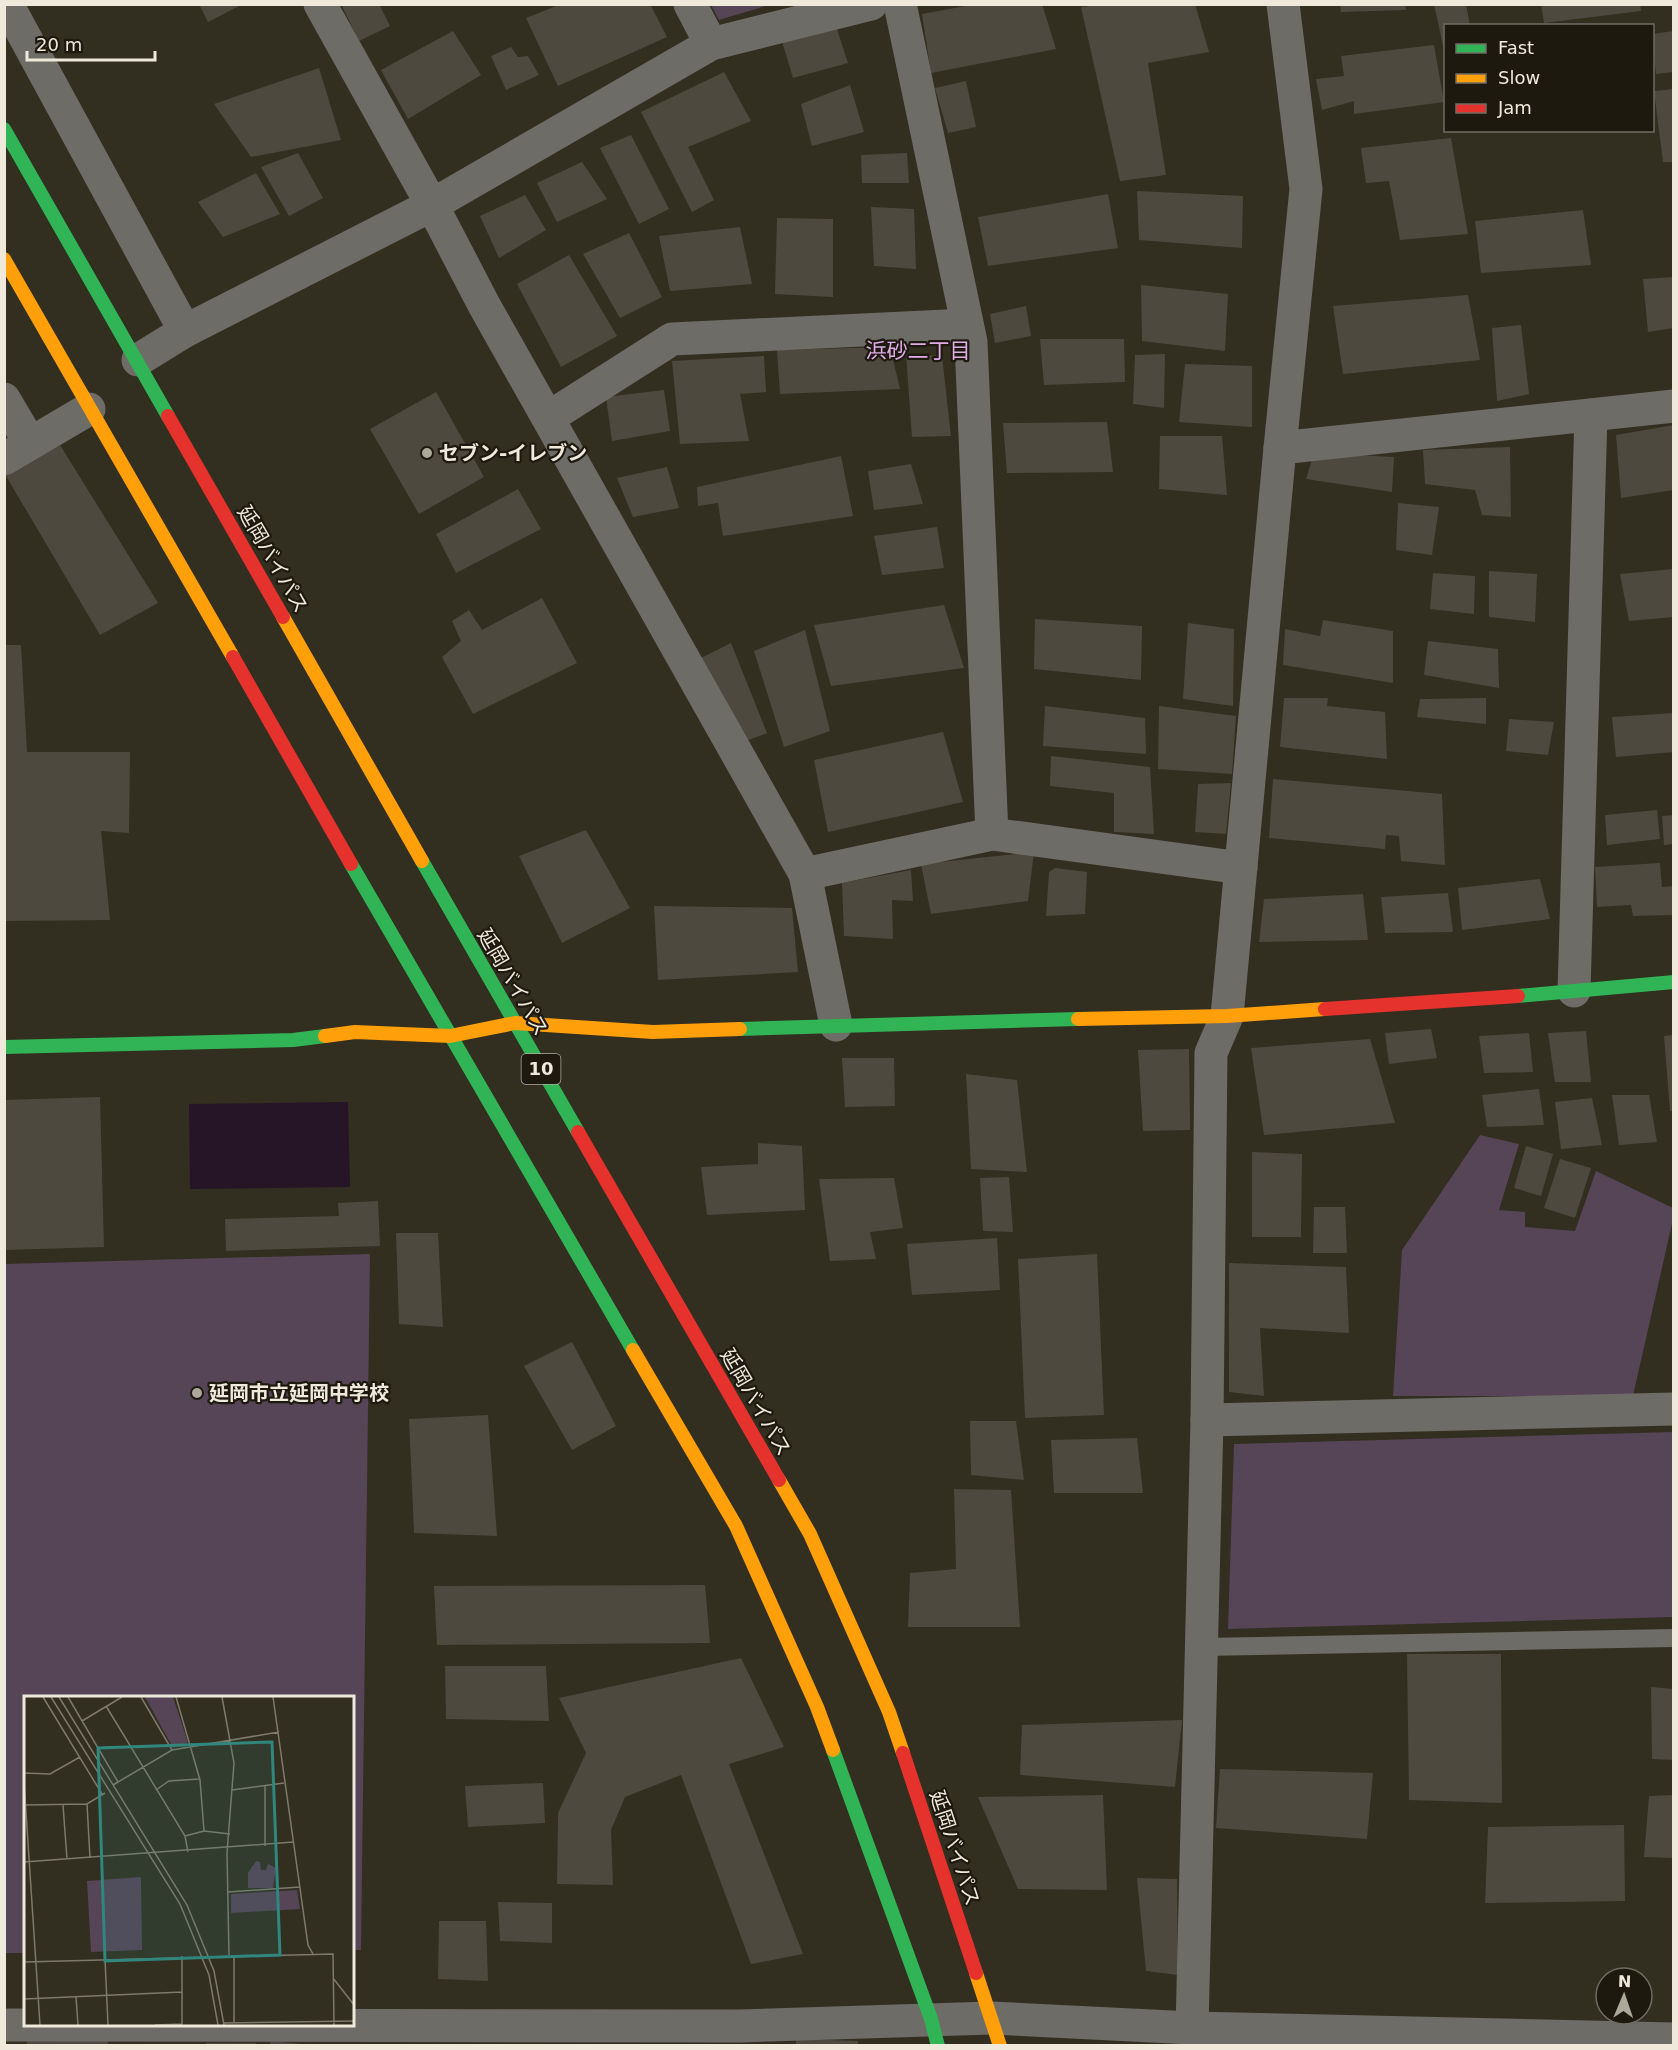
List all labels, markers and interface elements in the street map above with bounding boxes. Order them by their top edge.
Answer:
scale bar [27,24,154,62]
legend [1444,24,1654,132]
text: 20 m [36,34,82,55]
text: Fast [1498,37,1534,58]
text: Slow [1498,67,1540,88]
text: Jam [1497,97,1532,118]
district label: 浜砂二丁目 [866,339,971,363]
place label: セブン-イレブン [439,441,587,465]
marker: セブン-イレブン [420,446,434,460]
street label: 延岡バイパス [233,501,313,617]
street label: 延岡バイパス [473,924,553,1040]
road number: 10 [522,1054,560,1084]
street label: 延岡バイパス [716,1344,796,1460]
place label: 延岡市立延岡中学校 [209,1381,389,1405]
marker: 延岡市立延岡中学校 [190,1386,204,1400]
inset map [24,1696,354,2026]
street label: 延岡バイパス [925,1787,985,1909]
north arrow [1594,1966,1654,2026]
text: N [1617,1972,1632,1991]

